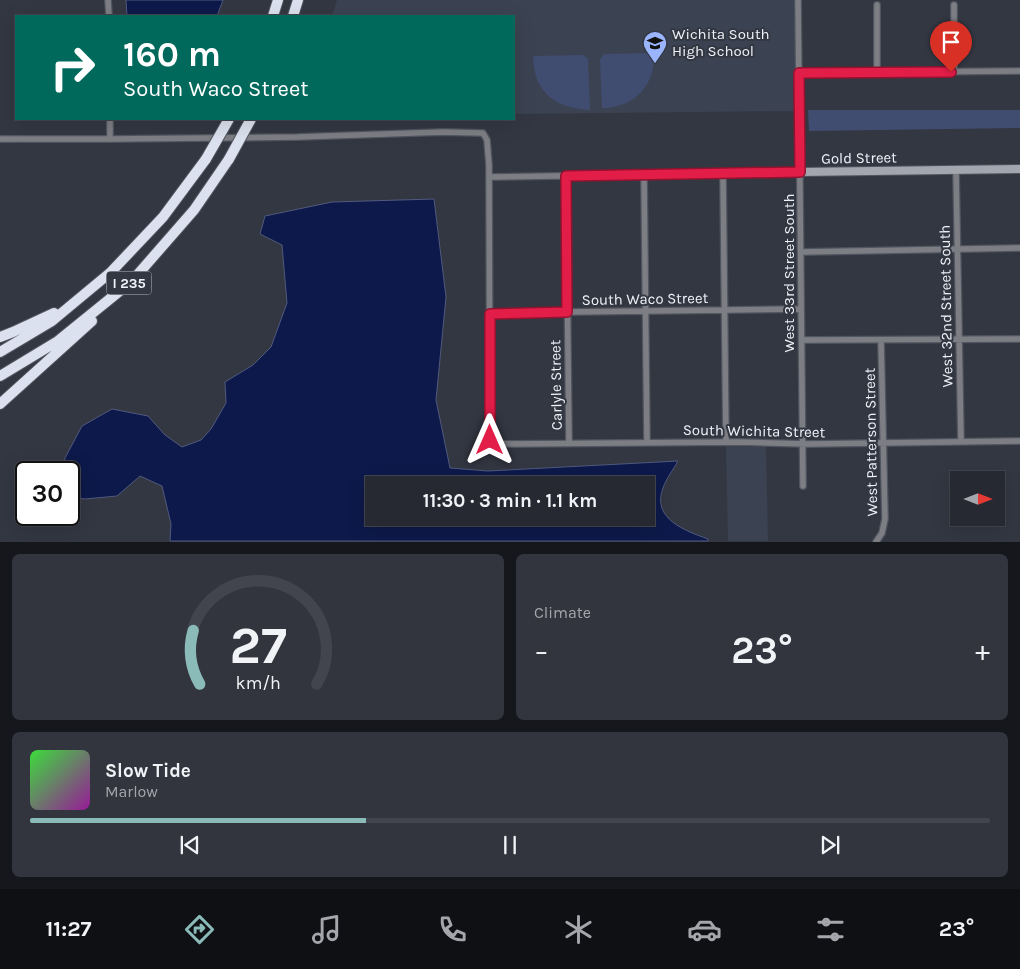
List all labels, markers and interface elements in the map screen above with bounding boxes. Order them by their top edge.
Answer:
pin [930,21,972,72]
place label: Wichita South High School [672,25,770,60]
icon: arrive [937,28,965,56]
school or university icon: Wichita South High School [642,30,668,64]
text: 160 m [123,34,221,75]
icon: right [40,35,105,100]
text: South Waco Street [123,76,308,102]
street label: Gold Street [821,148,897,168]
street label: West 33rd Street South [780,193,798,353]
street label: West 32nd Street South [936,225,956,387]
road number: I 235 [106,272,152,294]
street label: South Waco Street [582,289,709,309]
street label: Carlyle Street [546,339,566,431]
street label: West Patterson Street [861,367,881,516]
position arrow [463,413,515,465]
street label: South Wichita Street [683,421,826,441]
speed limit sign: 30 [15,461,80,526]
north arrow [950,471,1005,526]
map controls [950,471,1005,526]
text: 11:30 · 3 min · 1.1 km [423,490,597,512]
text: Climate [534,603,591,622]
text: 27 [229,615,287,676]
text: 23° [731,628,793,673]
text: − [534,634,549,667]
text: + [975,634,990,667]
text: km/h [235,673,281,694]
text: Slow Tide [105,760,191,782]
text: Marlow [105,782,158,801]
icon: previous [176,831,204,859]
icon: pause [496,831,524,859]
icon: next [816,831,844,859]
icon: directions [182,912,217,947]
icon: music [309,912,344,947]
icon: phone [435,912,470,947]
icon: climate [561,912,596,947]
icon: car [687,912,722,947]
icon: filters [813,912,848,947]
text: 11:27 [46,916,91,942]
text: 23° [939,916,974,942]

